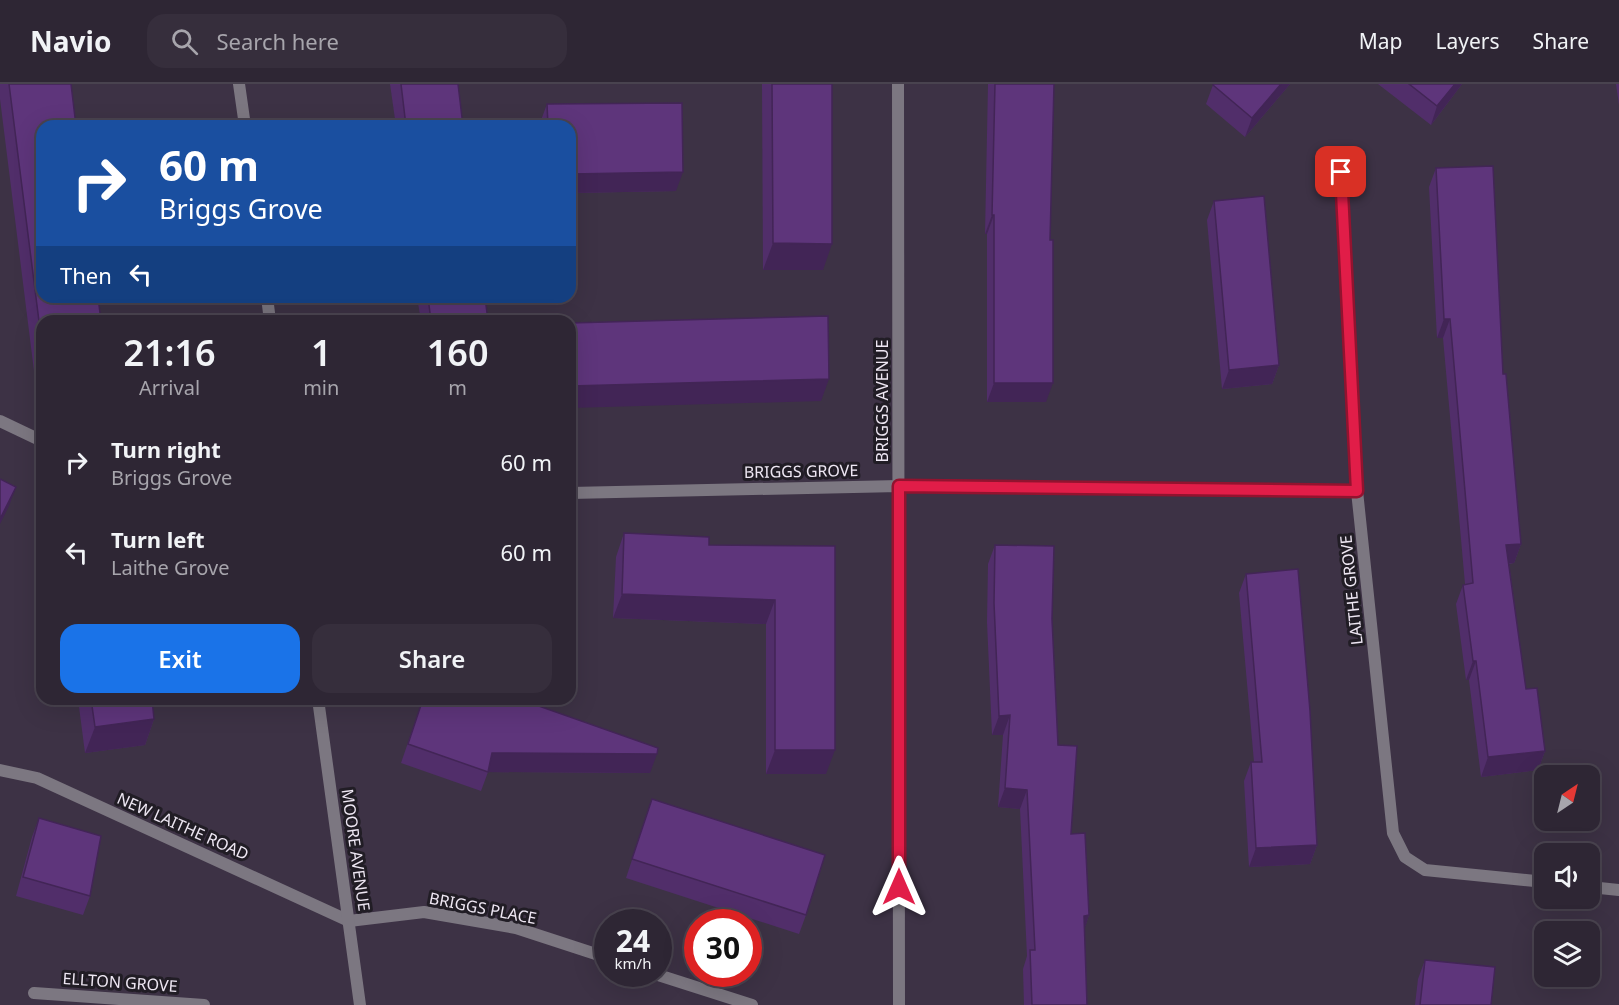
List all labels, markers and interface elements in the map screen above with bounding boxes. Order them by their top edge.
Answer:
search box [147,14,567,68]
text: Navio [30,22,111,60]
icon: search [168,25,201,58]
text: Search here [216,26,339,56]
text: Map [1359,27,1403,55]
text: Layers [1436,27,1500,55]
text: Share [1533,27,1589,55]
text: 60 m [159,136,259,193]
icon: right [60,144,138,222]
pin [1315,146,1366,197]
icon: arrive [1324,155,1357,188]
text: Briggs Grove [159,190,323,227]
icon: left [124,258,157,291]
text: Then [60,260,112,290]
text: 21:16 [123,328,216,377]
text: 1 [311,328,332,377]
text: 160 [427,328,489,377]
street label: BRIGGS AVENUE [871,340,893,462]
text: Arrival [139,374,200,401]
text: min [303,374,339,401]
text: m [448,374,467,401]
text: Turn right [111,434,221,464]
icon: right [60,446,93,479]
text: 60 m [501,447,552,477]
street label: BRIGGS GROVE [744,459,858,483]
text: Briggs Grove [111,464,232,491]
text: Turn left [111,524,205,554]
street label: LAITHE GROVE [1334,534,1368,646]
icon: left [60,536,93,569]
text: 60 m [501,537,552,567]
text: Laithe Grove [111,554,229,581]
button: Exit [60,624,300,693]
button: Share [312,624,552,693]
north arrow [1534,765,1600,831]
map controls [1534,765,1600,987]
street label: NEW LAITHE ROAD [114,787,252,865]
street label: MOORE AVENUE [337,787,375,913]
button: sound [1534,843,1600,909]
position arrow [867,855,931,919]
street label: BRIGGS PLACE [427,887,539,929]
speed limit sign: 30 [684,909,762,987]
text: 24 [616,920,650,961]
button: layers [1534,921,1600,987]
text: km/h [615,953,651,973]
street label: ELLTON GROVE [62,967,178,997]

